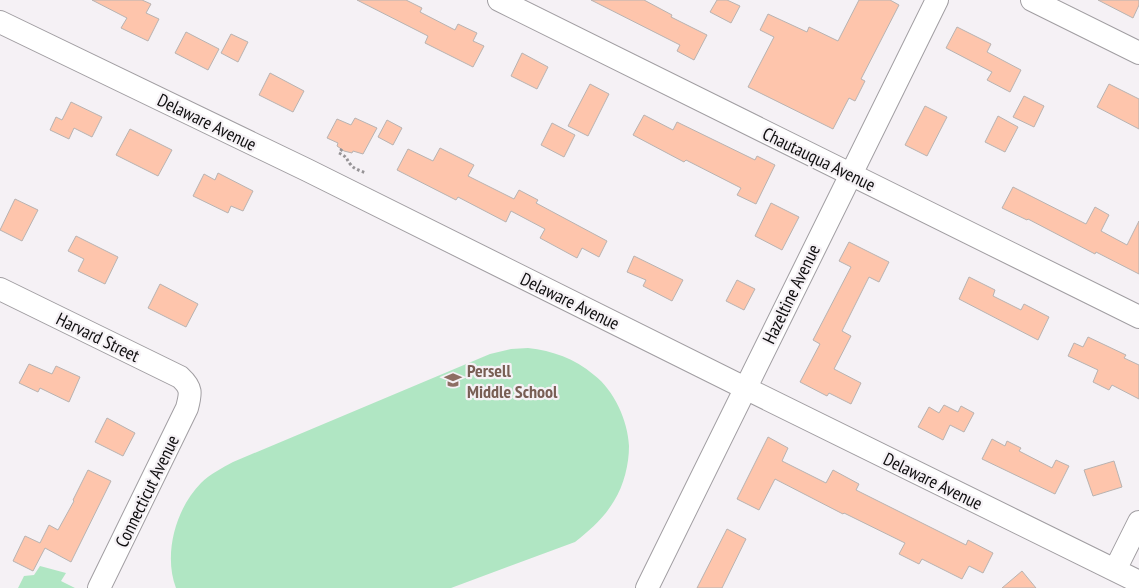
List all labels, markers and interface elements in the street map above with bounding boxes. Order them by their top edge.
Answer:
street label: Delaware Avenue [154,88,260,156]
street label: Chautauqua Avenue [759,122,879,196]
street label: Hazeltine Avenue [757,241,825,347]
street label: Delaware Avenue [517,267,623,335]
street label: Harvard Street [53,307,143,367]
place label: Persell Middle School [467,359,558,403]
school or university icon: Persell Middle School [443,370,463,390]
street label: Connecticut Avenue [110,431,184,551]
street label: Delaware Avenue [880,447,986,515]

